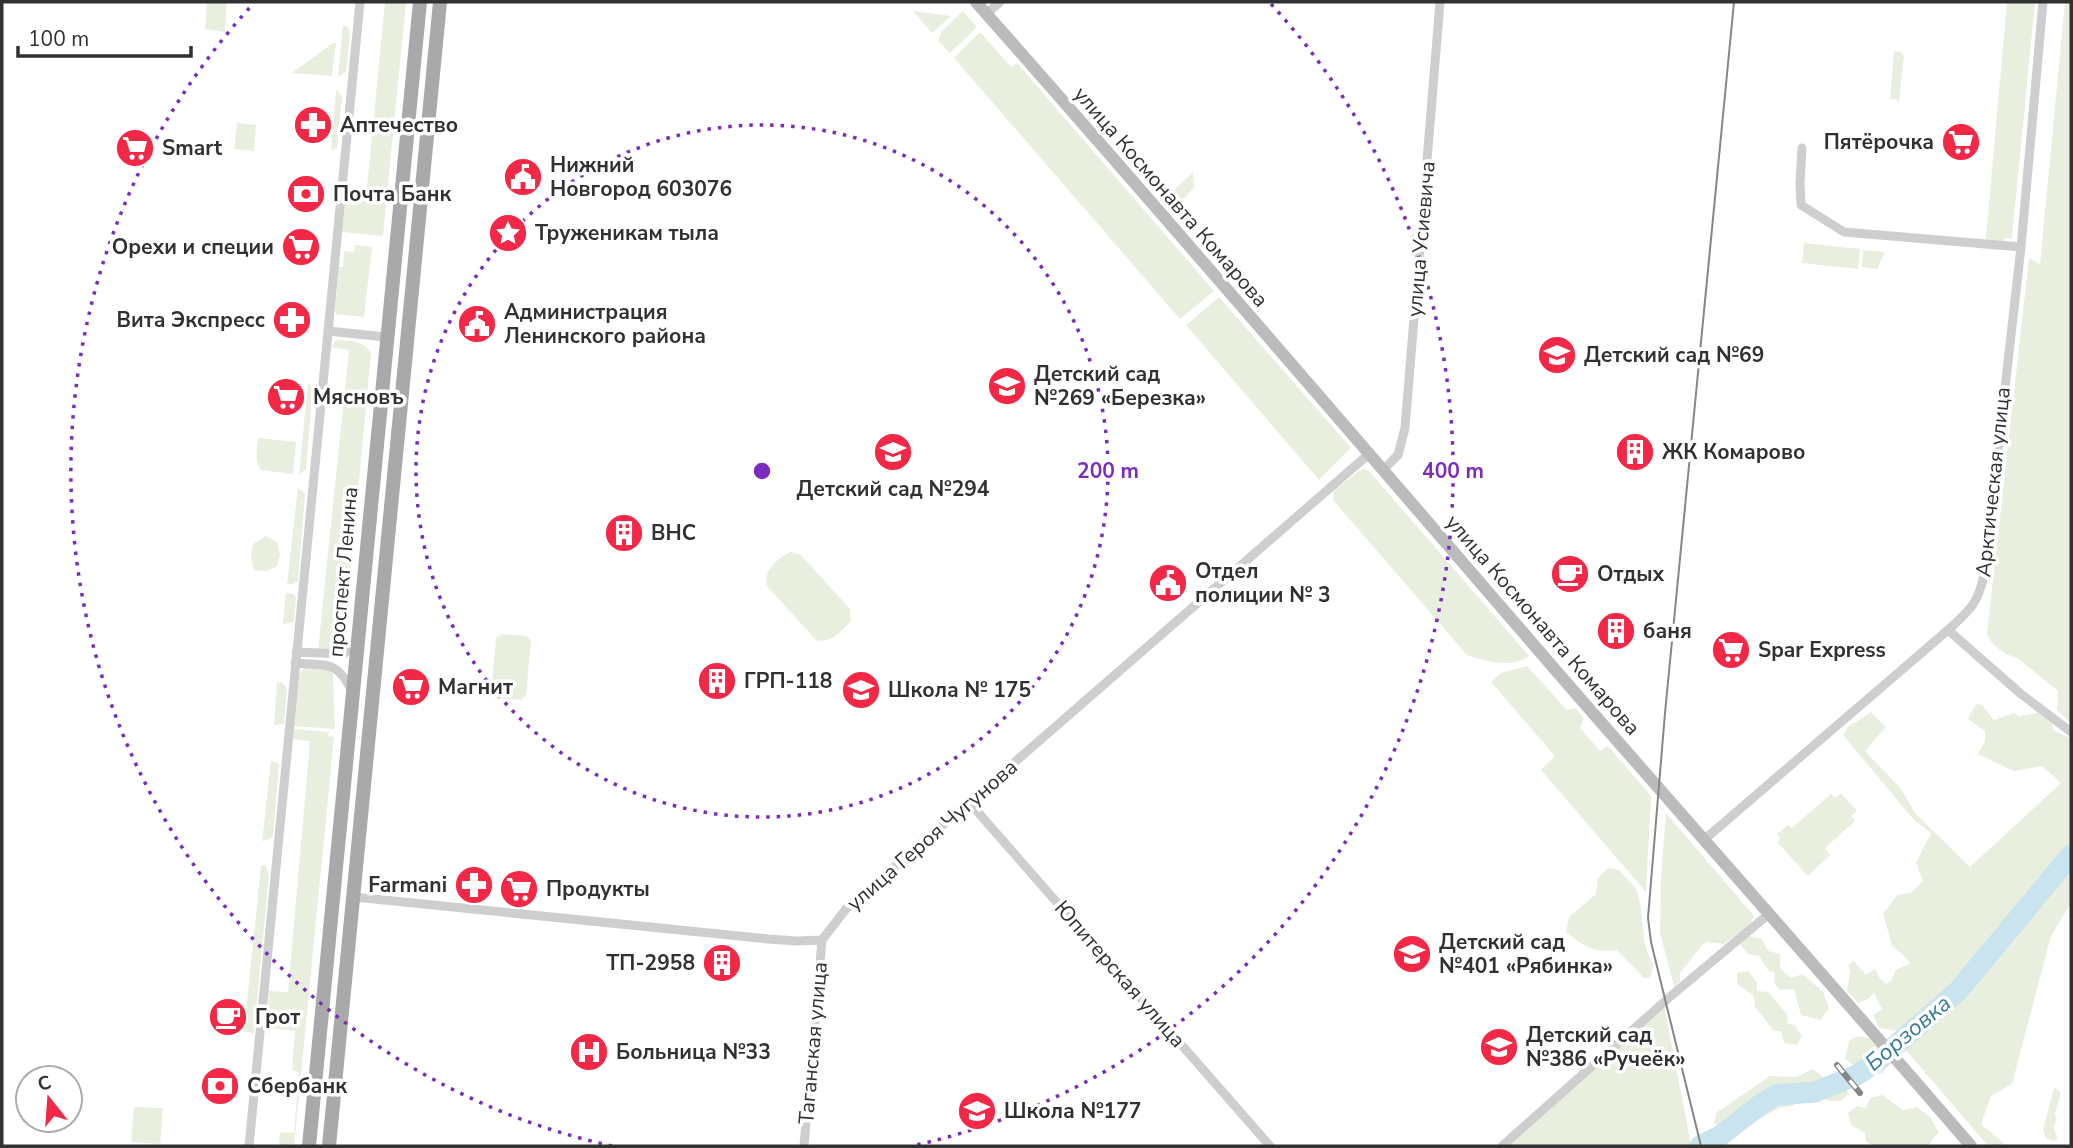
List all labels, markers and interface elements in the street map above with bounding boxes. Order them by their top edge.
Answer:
scale bar [18,14,191,58]
text: 100 m [28,25,89,53]
street label: улица Космонавта Комарова [1067,81,1275,313]
pharmacy icon: Аптечество [292,104,334,146]
place label: Аптечество [340,111,458,139]
supermarket icon: Пятёрочка [1940,121,1982,163]
supermarket icon: Smart [114,127,156,169]
place label: Пятёрочка [1824,128,1934,156]
place label: Smart [162,134,223,162]
place label: Нижний Новгород 603076 [550,151,732,203]
public building icon: Нижний Новгород 603076 [502,156,544,198]
street label: улица Усиевича [1400,160,1442,318]
bank icon: Почта Банк [285,173,327,215]
place label: Почта Банк [333,180,452,208]
place icon: Труженикам тыла [487,212,529,254]
place label: Труженикам тыла [535,219,719,247]
supermarket icon: Орехи и специи [280,226,322,268]
place label: Орехи и специи [112,233,274,261]
place label: Администрация Ленинского района [504,298,706,350]
pharmacy icon: Вита Экспресс [271,299,313,341]
public building icon: Администрация Ленинского района [456,303,498,345]
place label: Вита Экспресс [117,306,265,334]
school or university icon: Детский сад №69 [1536,334,1578,376]
place label: Детский сад №69 [1584,341,1764,369]
place label: Детский сад №269 «Березка» [1034,360,1206,412]
school or university icon: Детский сад №269 «Березка» [986,365,1028,407]
supermarket icon: Мясновъ [265,376,307,418]
place label: Мясновъ [313,383,404,411]
street label: Арктическая улица [1969,386,2017,578]
school or university icon: Детский сад №294 [872,431,914,473]
building icon: ЖК Комарово [1614,431,1656,473]
place label: ЖК Комарово [1662,438,1805,466]
text: 200 m [1077,457,1139,485]
text: 400 m [1422,457,1484,485]
centre of rings [750,459,774,483]
place label: Детский сад №294 [797,475,990,503]
street label: проспект Ленина [322,486,364,658]
street label: улица Космонавта Комарова [1439,509,1647,741]
building icon: ВНС [603,512,645,554]
place label: ВНС [651,519,696,547]
cafe icon: Отдых [1549,553,1591,595]
place label: Отдел полиции № 3 [1195,557,1331,609]
place label: Отдых [1597,560,1665,588]
public building icon: Отдел полиции № 3 [1147,562,1189,604]
building icon: баня [1595,610,1637,652]
place label: баня [1643,617,1692,645]
supermarket icon: Spar Express [1710,629,1752,671]
place label: Spar Express [1758,636,1886,664]
building icon: ГРП-118 [696,660,738,702]
supermarket icon: Магнит [390,666,432,708]
place label: ГРП-118 [744,667,832,695]
school or university icon: Школа № 175 [840,669,882,711]
place label: Магнит [438,673,513,701]
place label: Школа № 175 [888,676,1031,704]
street label: улица Героя Чугунова [841,753,1023,917]
pharmacy icon: Farmani [453,864,495,906]
supermarket icon: Продукты [498,868,540,910]
place label: Farmani [368,871,447,899]
place label: Продукты [546,875,650,903]
street label: Юпитерская улица [1048,894,1192,1054]
place label: Детский сад №401 «Рябинка» [1439,928,1613,980]
school or university icon: Детский сад №401 «Рябинка» [1391,933,1433,975]
building icon: ТП-2958 [701,942,743,984]
place label: ТП-2958 [606,949,695,977]
street label: Таганская улица [792,961,834,1125]
water label: Борзовка [1858,988,1958,1078]
cafe icon: Грот [207,996,249,1038]
place label: Грот [255,1003,300,1031]
place label: Детский сад №386 «Ручеёк» [1526,1021,1686,1073]
school or university icon: Детский сад №386 «Ручеёк» [1478,1026,1520,1068]
hospital icon: Больница №33 [568,1031,610,1073]
place label: Больница №33 [616,1038,771,1066]
north arrow [14,1064,84,1134]
bank icon: Сбербанк [199,1065,241,1107]
text: С [34,1069,54,1098]
place label: Сбербанк [247,1072,347,1100]
school or university icon: Школа №177 [956,1090,998,1132]
place label: Школа №177 [1004,1097,1141,1125]

